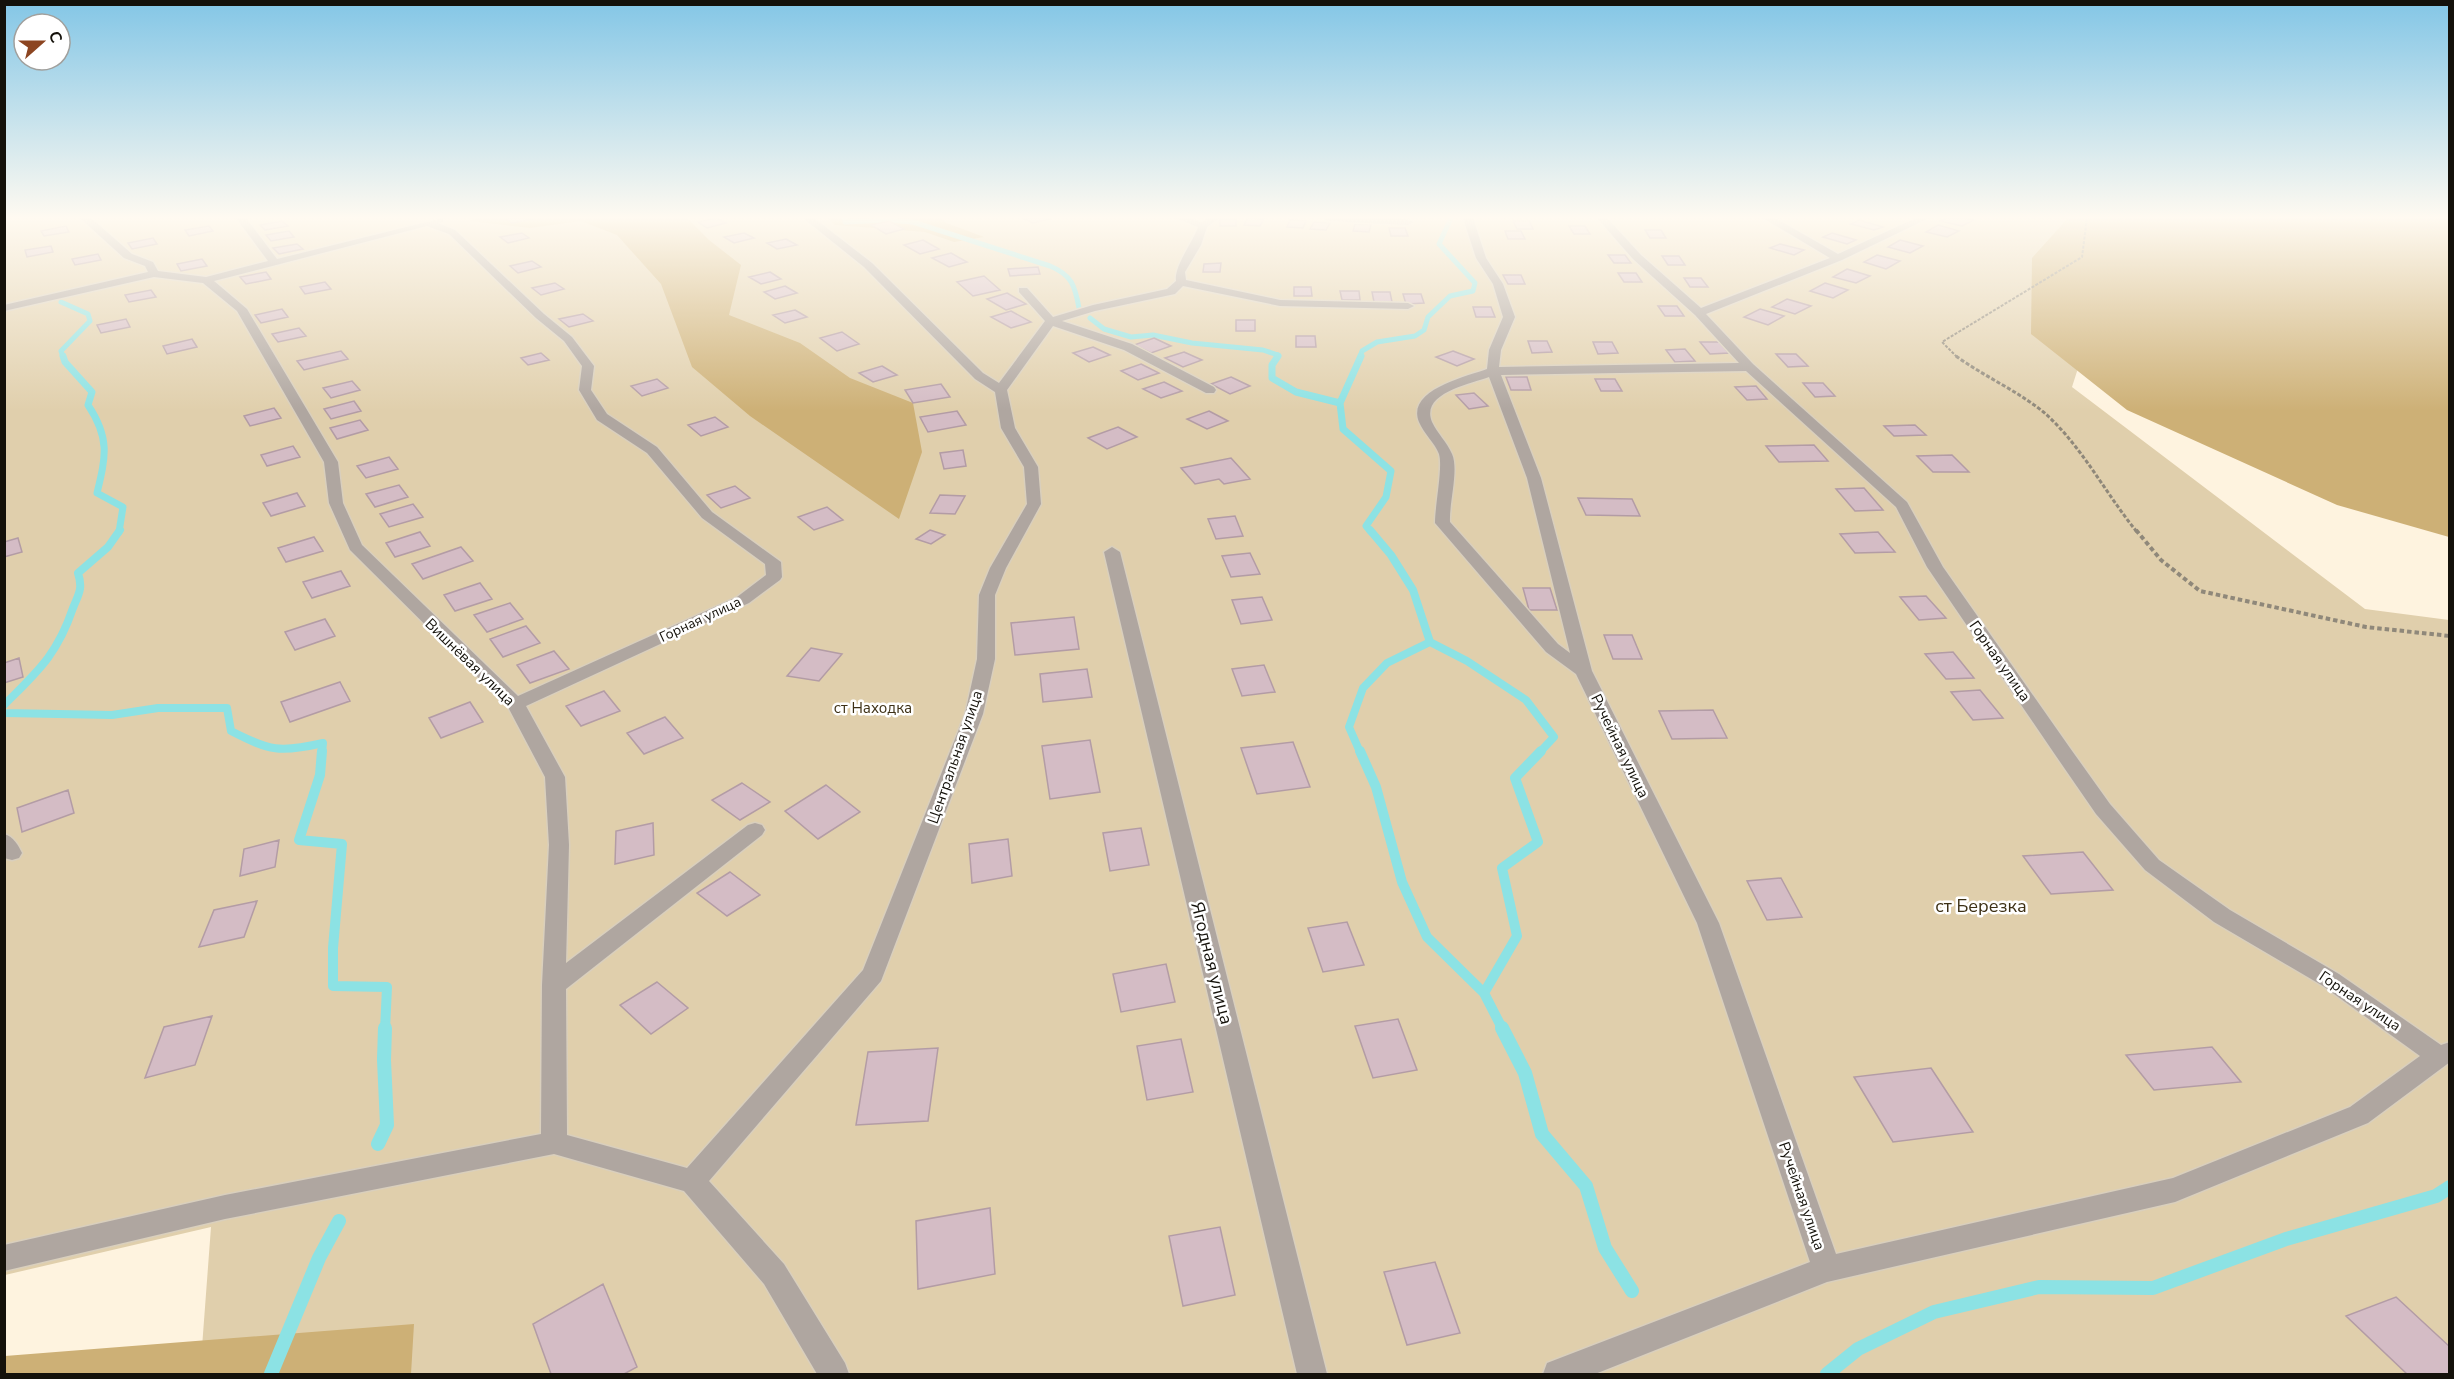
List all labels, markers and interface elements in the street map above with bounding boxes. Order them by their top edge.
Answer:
north arrow [12,12,72,72]
text: С [43,28,67,46]
street label: Горная улица [656,592,744,647]
street label: Вишнёвая улица [421,614,519,710]
street label: Горная улица [1965,617,2035,705]
street label: Центральная улица [923,688,987,826]
street label: Ручейная улица [1586,691,1654,801]
park label: ст Находка [834,698,912,718]
park label: ст Березка [1935,894,2027,918]
street label: Ягодная улица [1185,899,1239,1027]
street label: Горная улица [2315,966,2405,1036]
street label: Ручейная улица [1774,1139,1830,1253]

